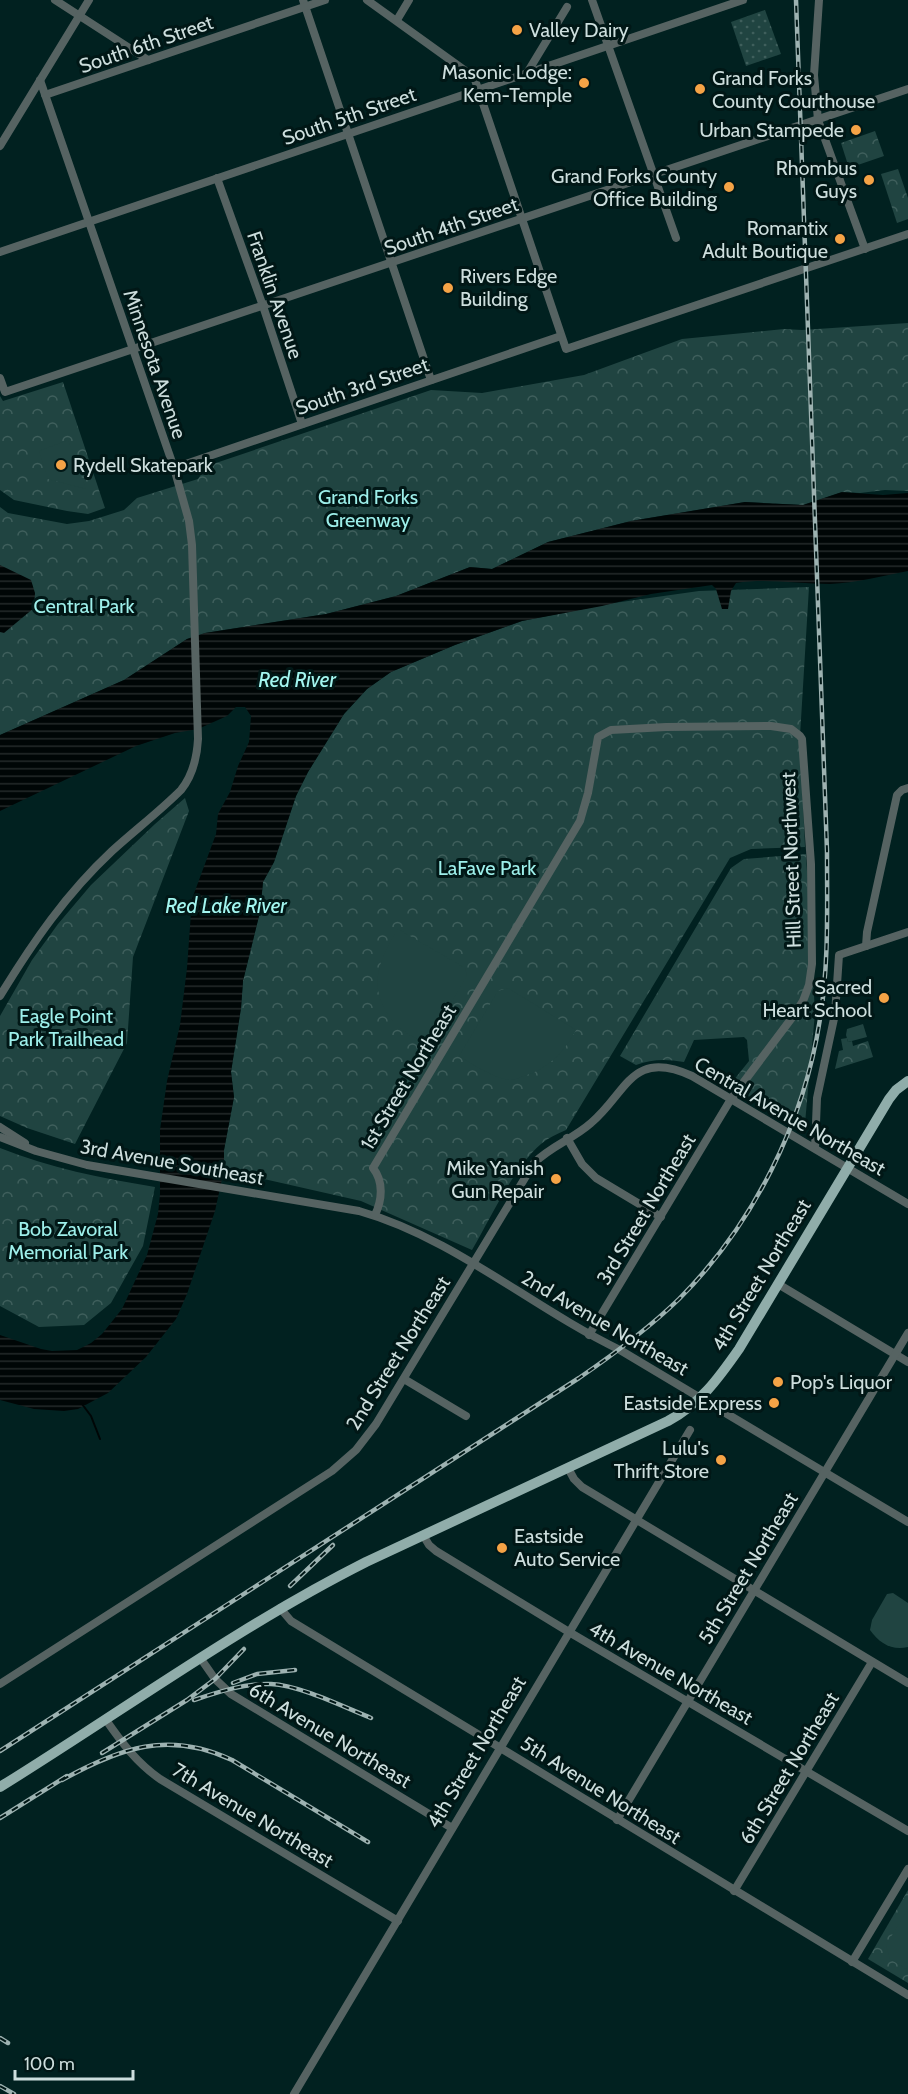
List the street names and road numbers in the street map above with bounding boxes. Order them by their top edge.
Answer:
street label: South 6th Street [76,10,216,78]
street label: South 5th Street [279,82,419,150]
street label: South 4th Street [381,192,521,260]
street label: Franklin Avenue [242,228,308,362]
street label: Minnesota Avenue [118,286,192,442]
street label: South 3rd Street [292,352,432,420]
street label: Hill Street Northwest [776,771,806,948]
street label: 1st Street Northeast [355,1000,461,1154]
street label: Central Avenue Northeast [690,1051,890,1181]
street label: 3rd Street Northeast [591,1129,701,1289]
street label: 3rd Avenue Southeast [78,1134,266,1190]
street label: 4th Street Northeast [706,1194,816,1355]
street label: 2nd Avenue Northeast [517,1265,693,1381]
street label: 2nd Street Northeast [341,1271,455,1434]
street label: 5th Street Northeast [693,1488,803,1648]
street label: 4th Avenue Northeast [585,1616,757,1730]
street label: 4th Street Northeast [421,1671,531,1832]
street label: 6th Avenue Northeast [245,1677,416,1793]
street label: 6th Street Northeast [734,1687,844,1848]
street label: 5th Avenue Northeast [516,1731,686,1849]
street label: 7th Avenue Northeast [168,1757,338,1873]

